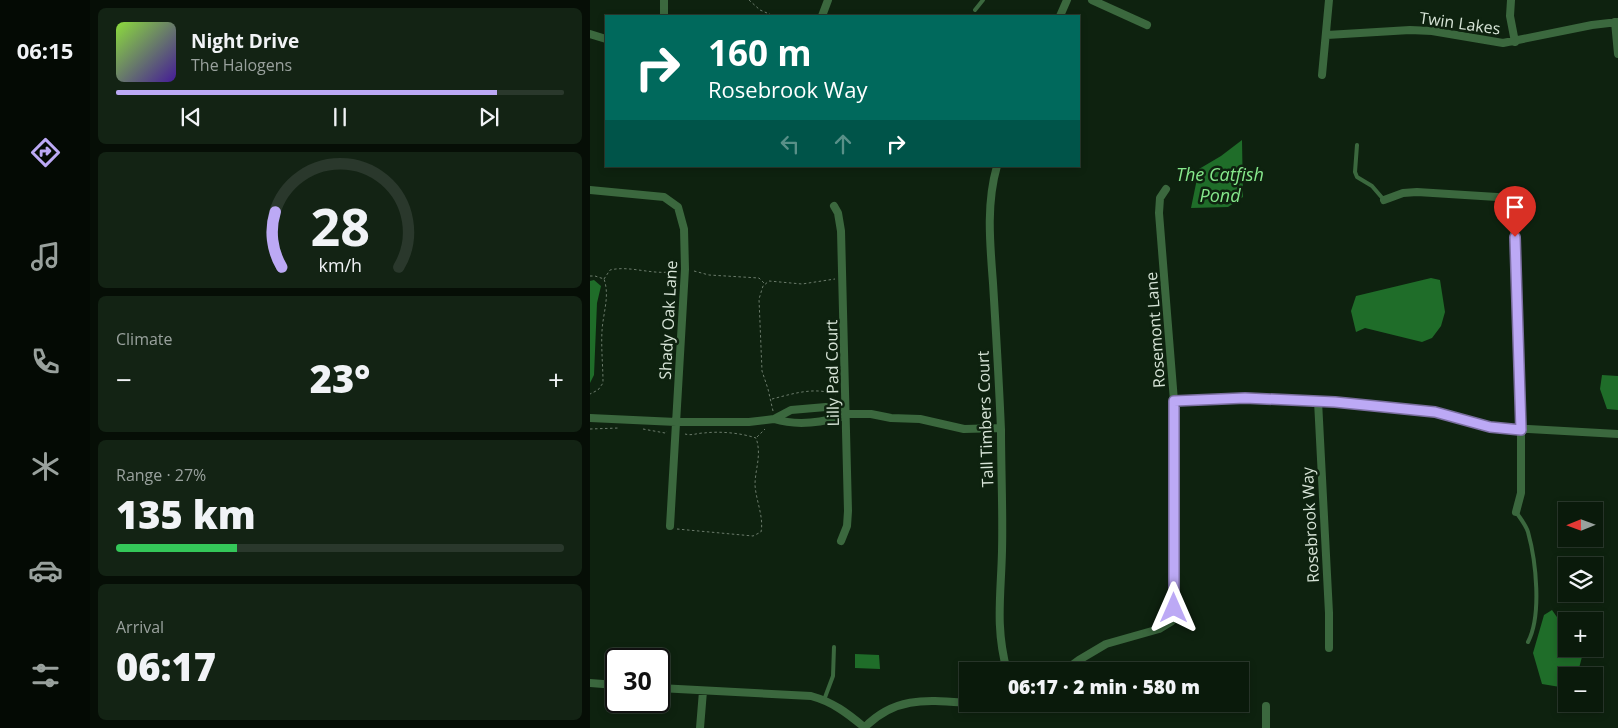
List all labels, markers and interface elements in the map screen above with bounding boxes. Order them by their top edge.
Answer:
street label: Twin Lakes [1418,6,1502,40]
text: Night Drive [191,28,299,54]
text: 160 m [708,29,812,76]
text: 06:15 [17,35,73,65]
icon: right [625,35,690,100]
text: The Halogens [191,54,292,76]
text: Rosebrook Way [708,74,867,104]
icon: previous [177,103,205,131]
icon: pause [326,103,354,131]
icon: next [475,103,503,131]
icon: left [776,130,804,158]
icon: ahead [829,130,857,158]
icon: right [882,130,910,158]
icon: directions [28,135,63,170]
water label: The Catfish Pond [1176,162,1264,207]
pin [1494,186,1536,237]
text: 28 [310,190,370,261]
icon: arrive [1501,193,1529,221]
icon: music [28,239,63,274]
text: km/h [318,253,362,277]
street label: Shady Oak Lane [654,260,682,380]
street label: Rosemont Lane [1140,271,1170,389]
street label: Lilly Pad Court [820,319,844,427]
text: Climate [116,328,173,350]
icon: phone [28,344,63,379]
street label: Tall Timbers Court [972,350,998,488]
text: 23° [310,352,370,404]
text: − [116,360,132,398]
text: + [548,360,564,398]
icon: climate [28,449,63,484]
text: Range · 27% [116,464,206,486]
street label: Rosebrook Way [1296,466,1324,583]
text: 135 km [116,488,256,540]
north arrow [1558,502,1602,548]
map controls [1558,502,1603,712]
icon: car [28,553,63,588]
button: layers [1558,557,1603,602]
position arrow [1147,581,1199,633]
button: + [1558,612,1603,657]
text: Arrival [116,616,164,638]
text: 06:17 [116,640,216,692]
speed limit sign: 30 [605,648,670,713]
icon: filters [28,658,63,693]
button: − [1558,667,1603,712]
text: 06:17 · 2 min · 580 m [1008,674,1200,700]

